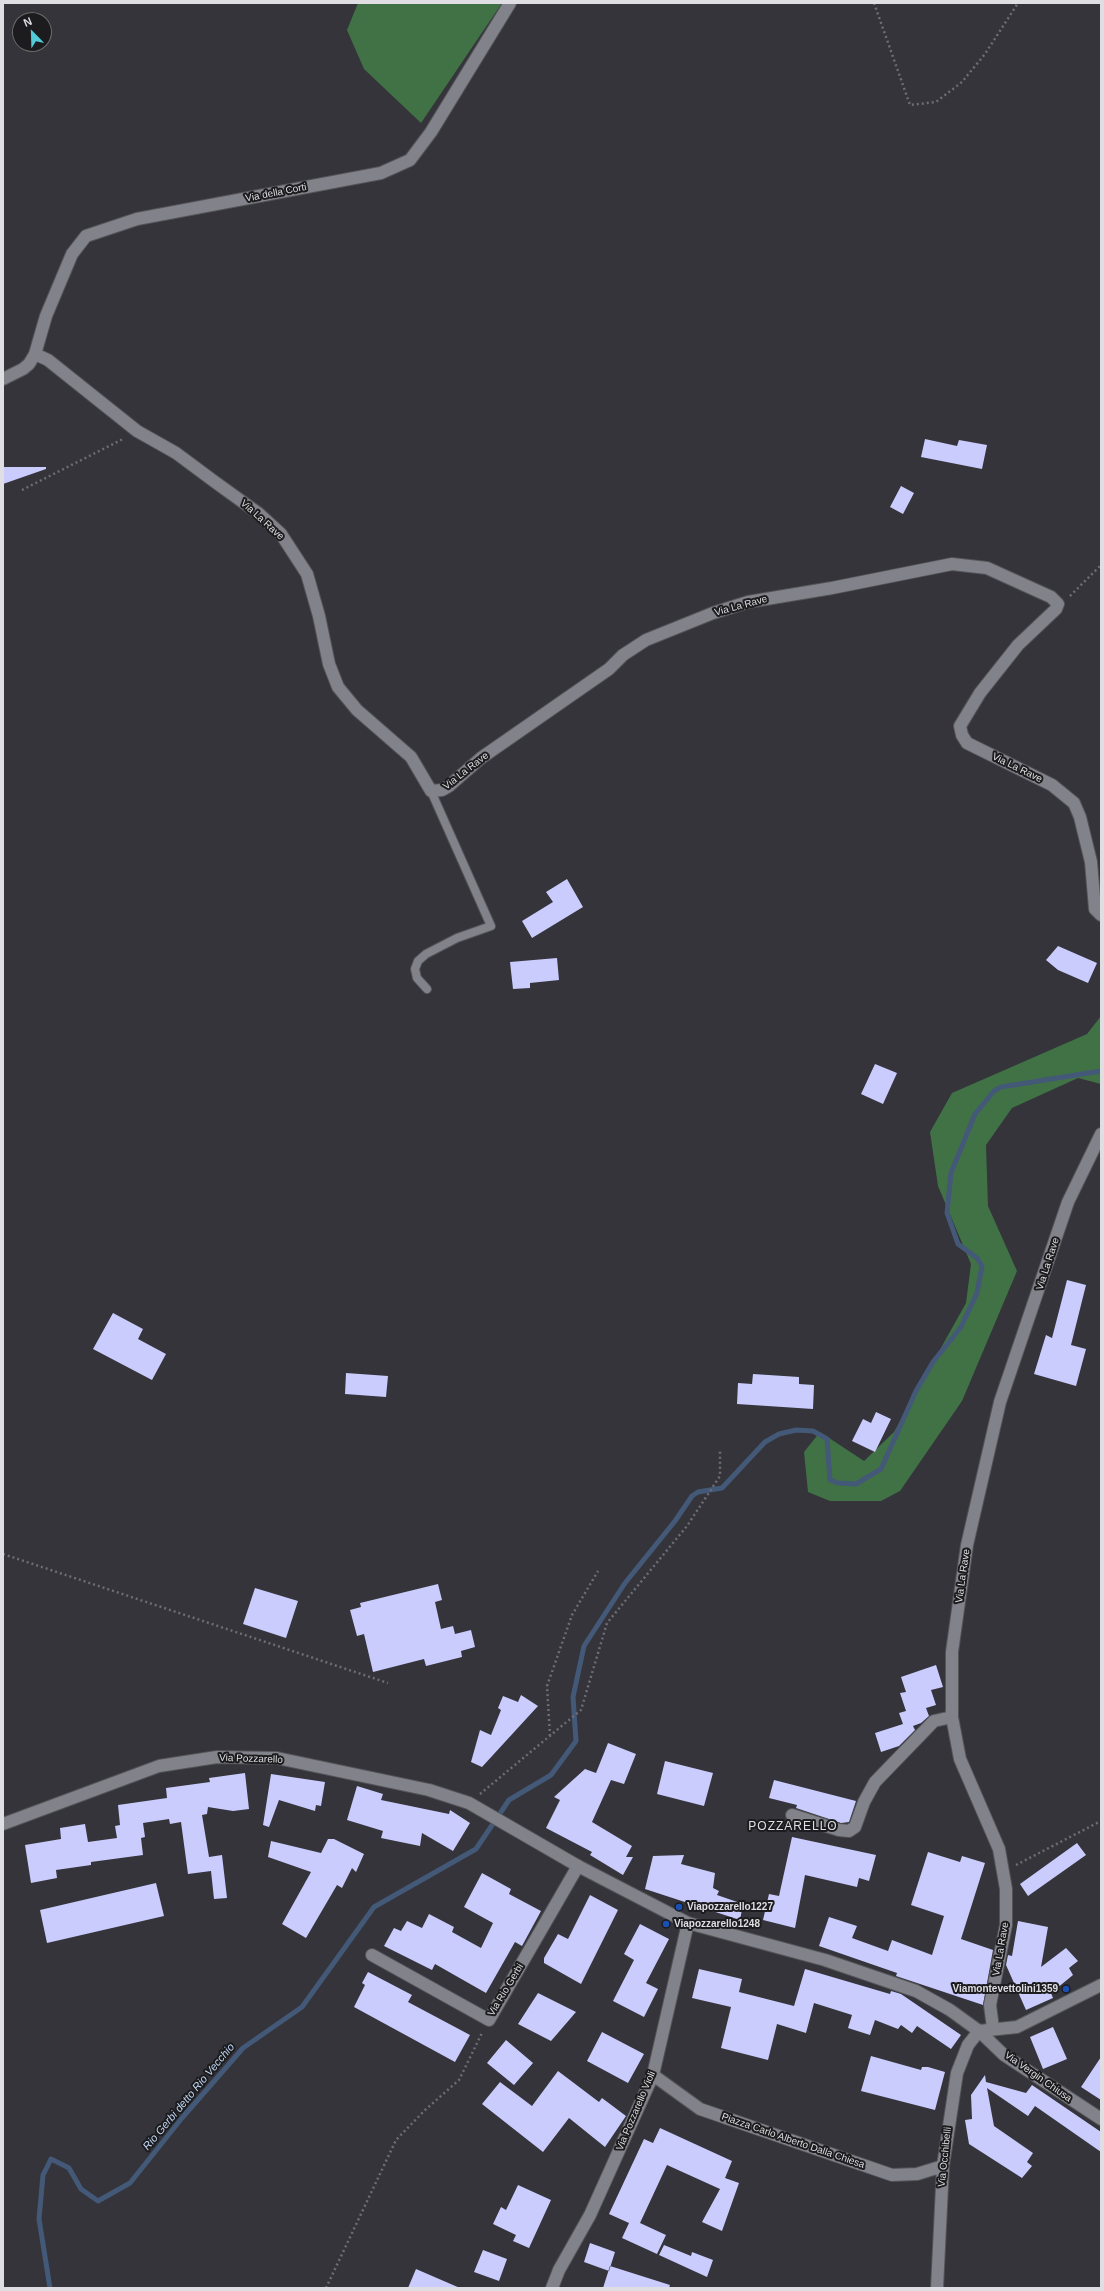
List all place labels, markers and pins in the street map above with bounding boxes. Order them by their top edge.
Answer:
place label: Viapozzarello1227 [687,1901,773,1913]
marker: Viapozzarello1227 [674,1902,684,1912]
place label: Viapozzarello1248 [674,1918,760,1930]
marker: Viapozzarello1248 [661,1919,671,1929]
place label: Viamontevettolini1359 [953,1983,1058,1995]
marker: Viamontevettolini1359 [1061,1984,1071,1994]

